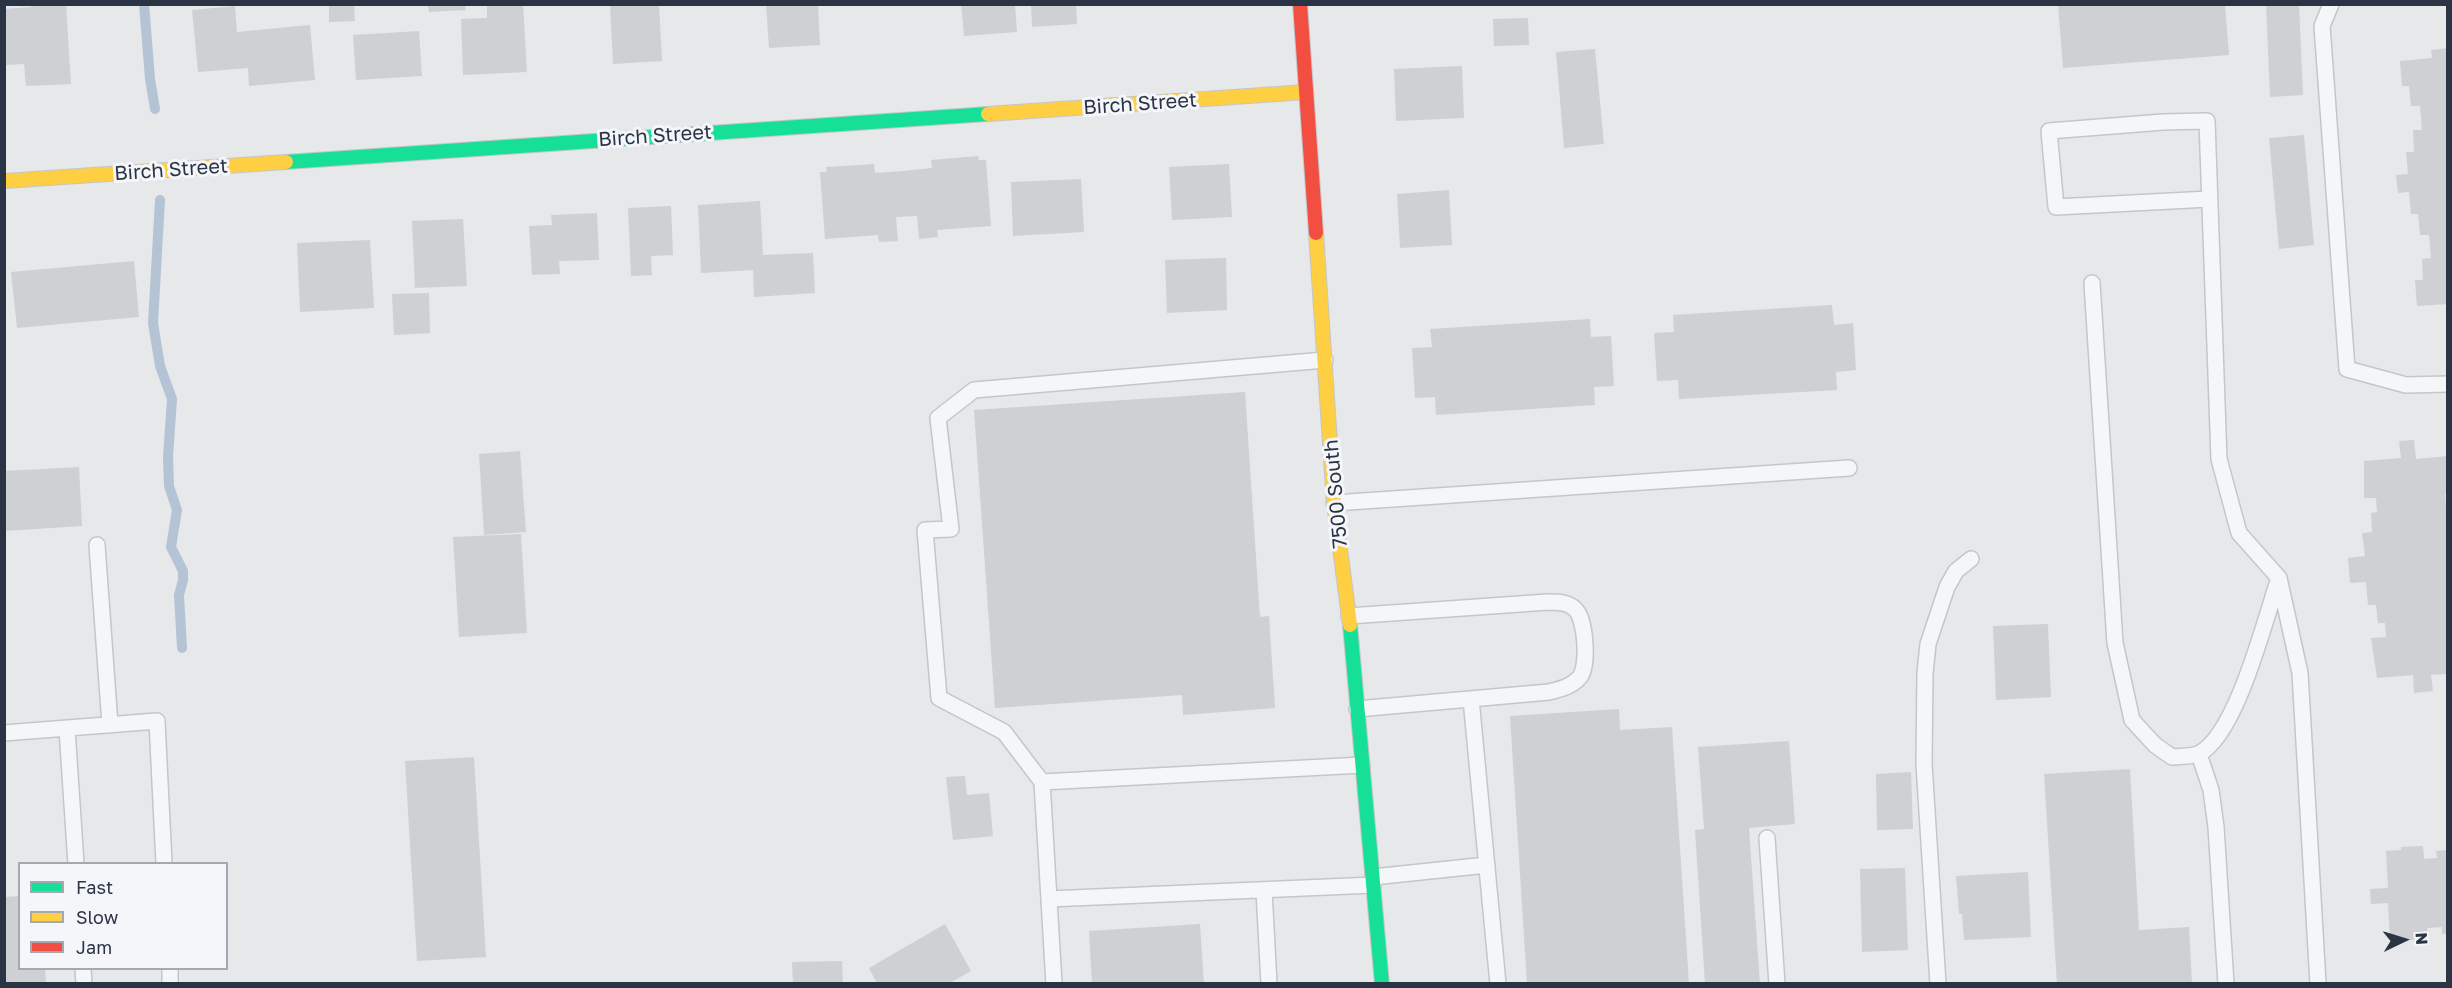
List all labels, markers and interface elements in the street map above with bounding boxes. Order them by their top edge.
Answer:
street label: Birch Street [1082,88,1198,120]
street label: Birch Street [597,120,713,152]
street label: Birch Street [113,154,229,186]
street label: 7500 South [1319,439,1353,549]
legend [18,862,228,970]
text: Fast [76,876,113,898]
text: Slow [76,906,118,928]
north arrow [2374,910,2434,970]
text: N [2412,932,2432,946]
text: Jam [76,936,112,958]

